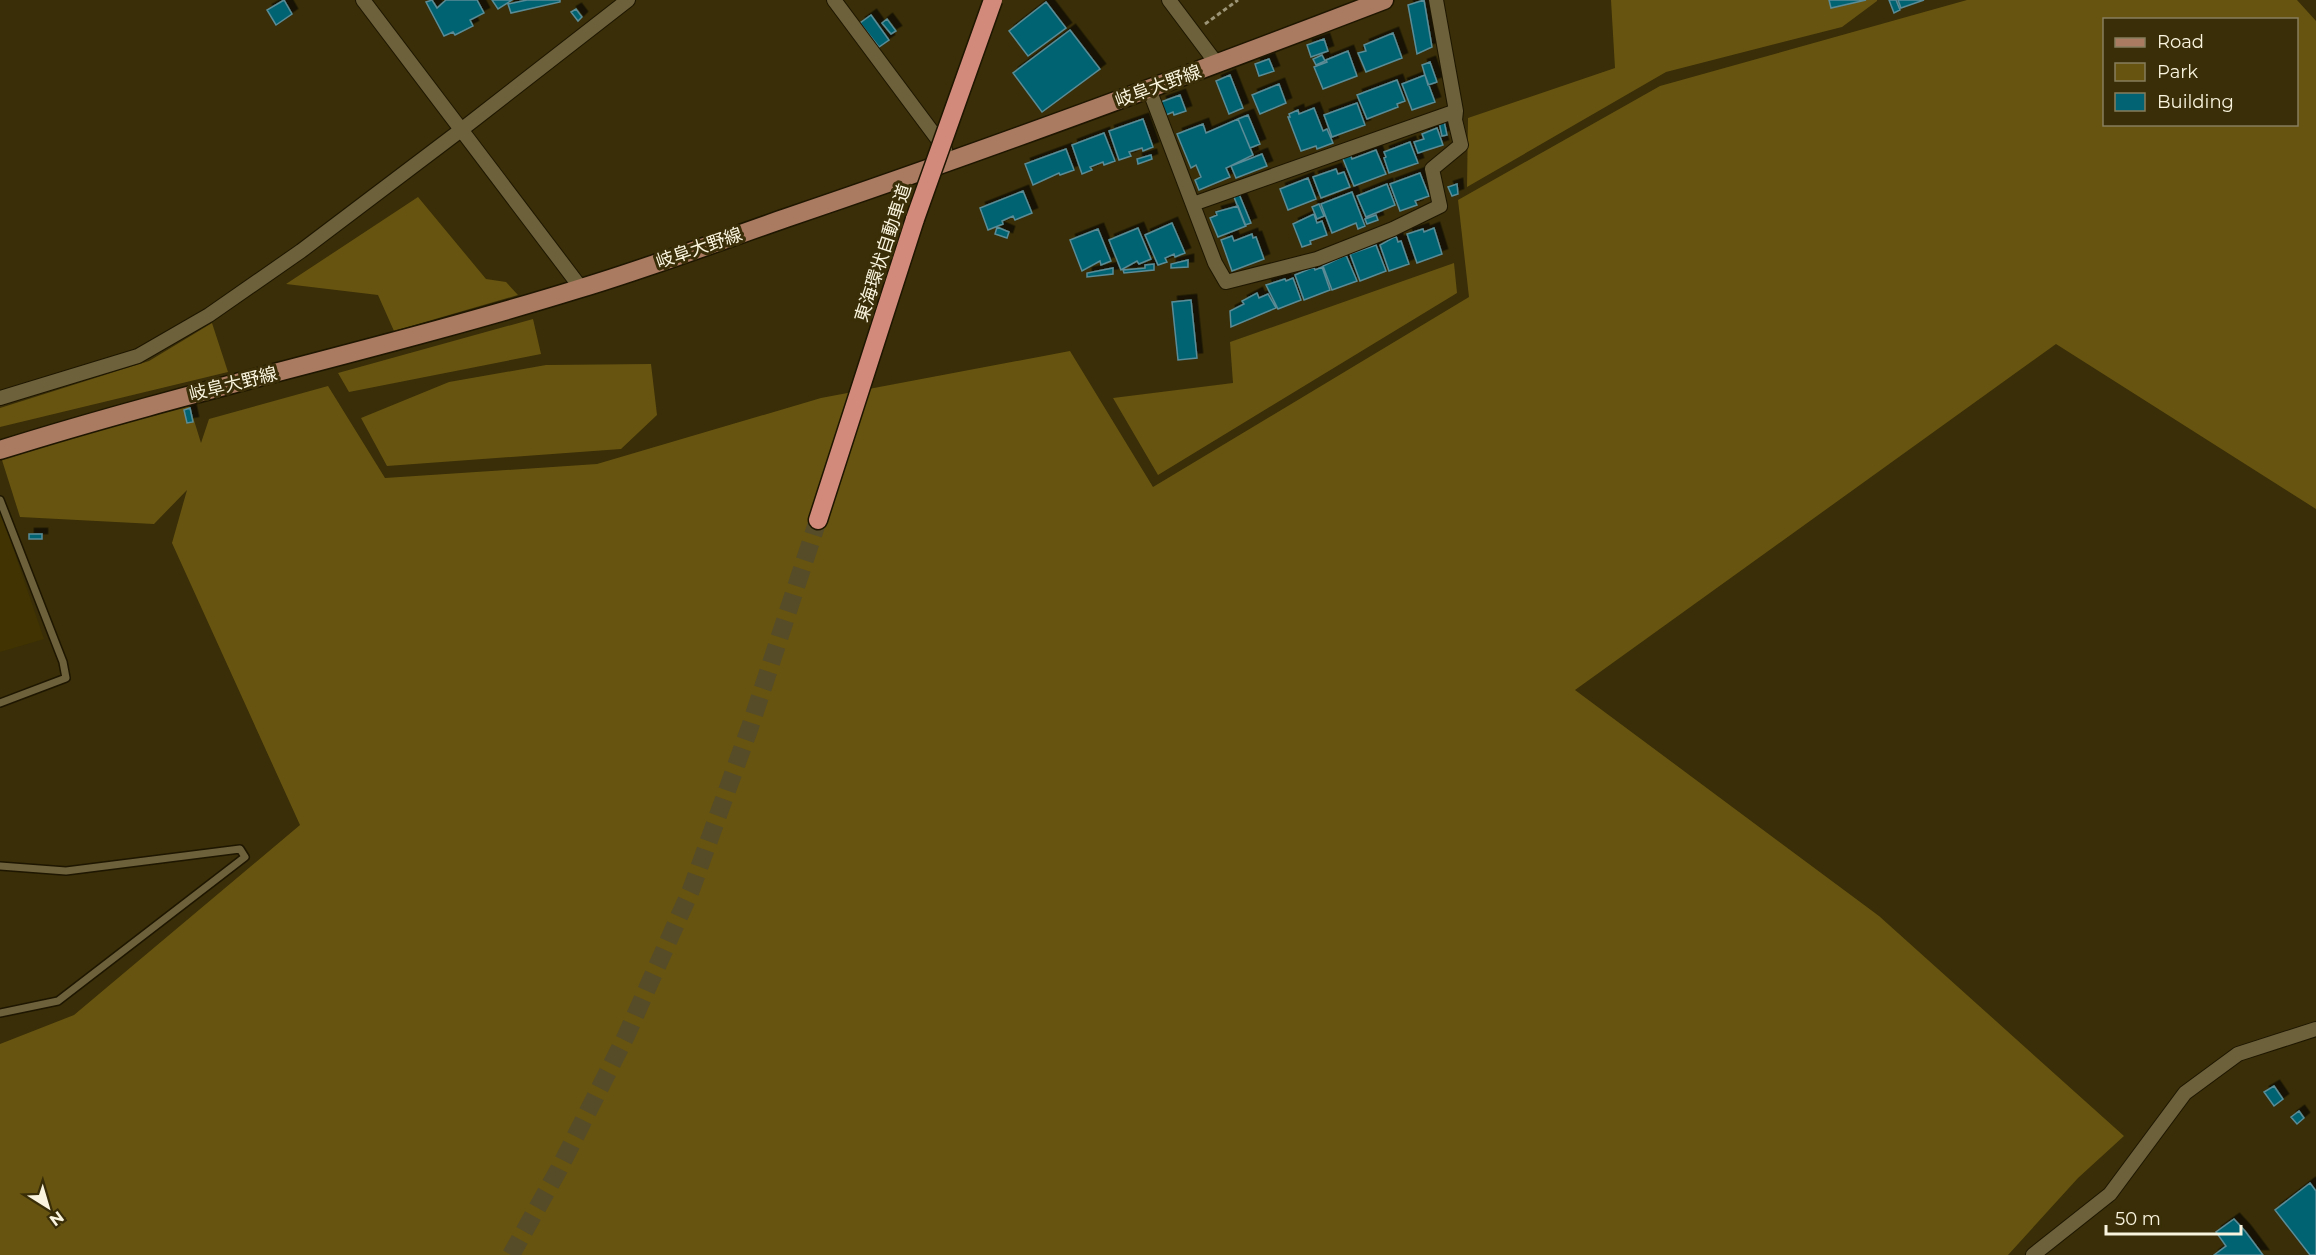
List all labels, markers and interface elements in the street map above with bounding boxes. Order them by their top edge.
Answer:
legend [2103,18,2298,126]
text: Road [2157,31,2204,53]
street label: 岐阜大野線 [1112,60,1204,112]
text: Park [2157,61,2198,83]
text: Building [2157,91,2234,113]
street label: 東海環状自動車道 [850,181,916,325]
street label: 岐阜大野線 [653,223,745,273]
street label: 岐阜大野線 [187,362,279,406]
north arrow [18,1177,78,1237]
scale bar [2106,1198,2241,1236]
text: N [46,1207,68,1230]
text: 50 m [2115,1208,2161,1230]

